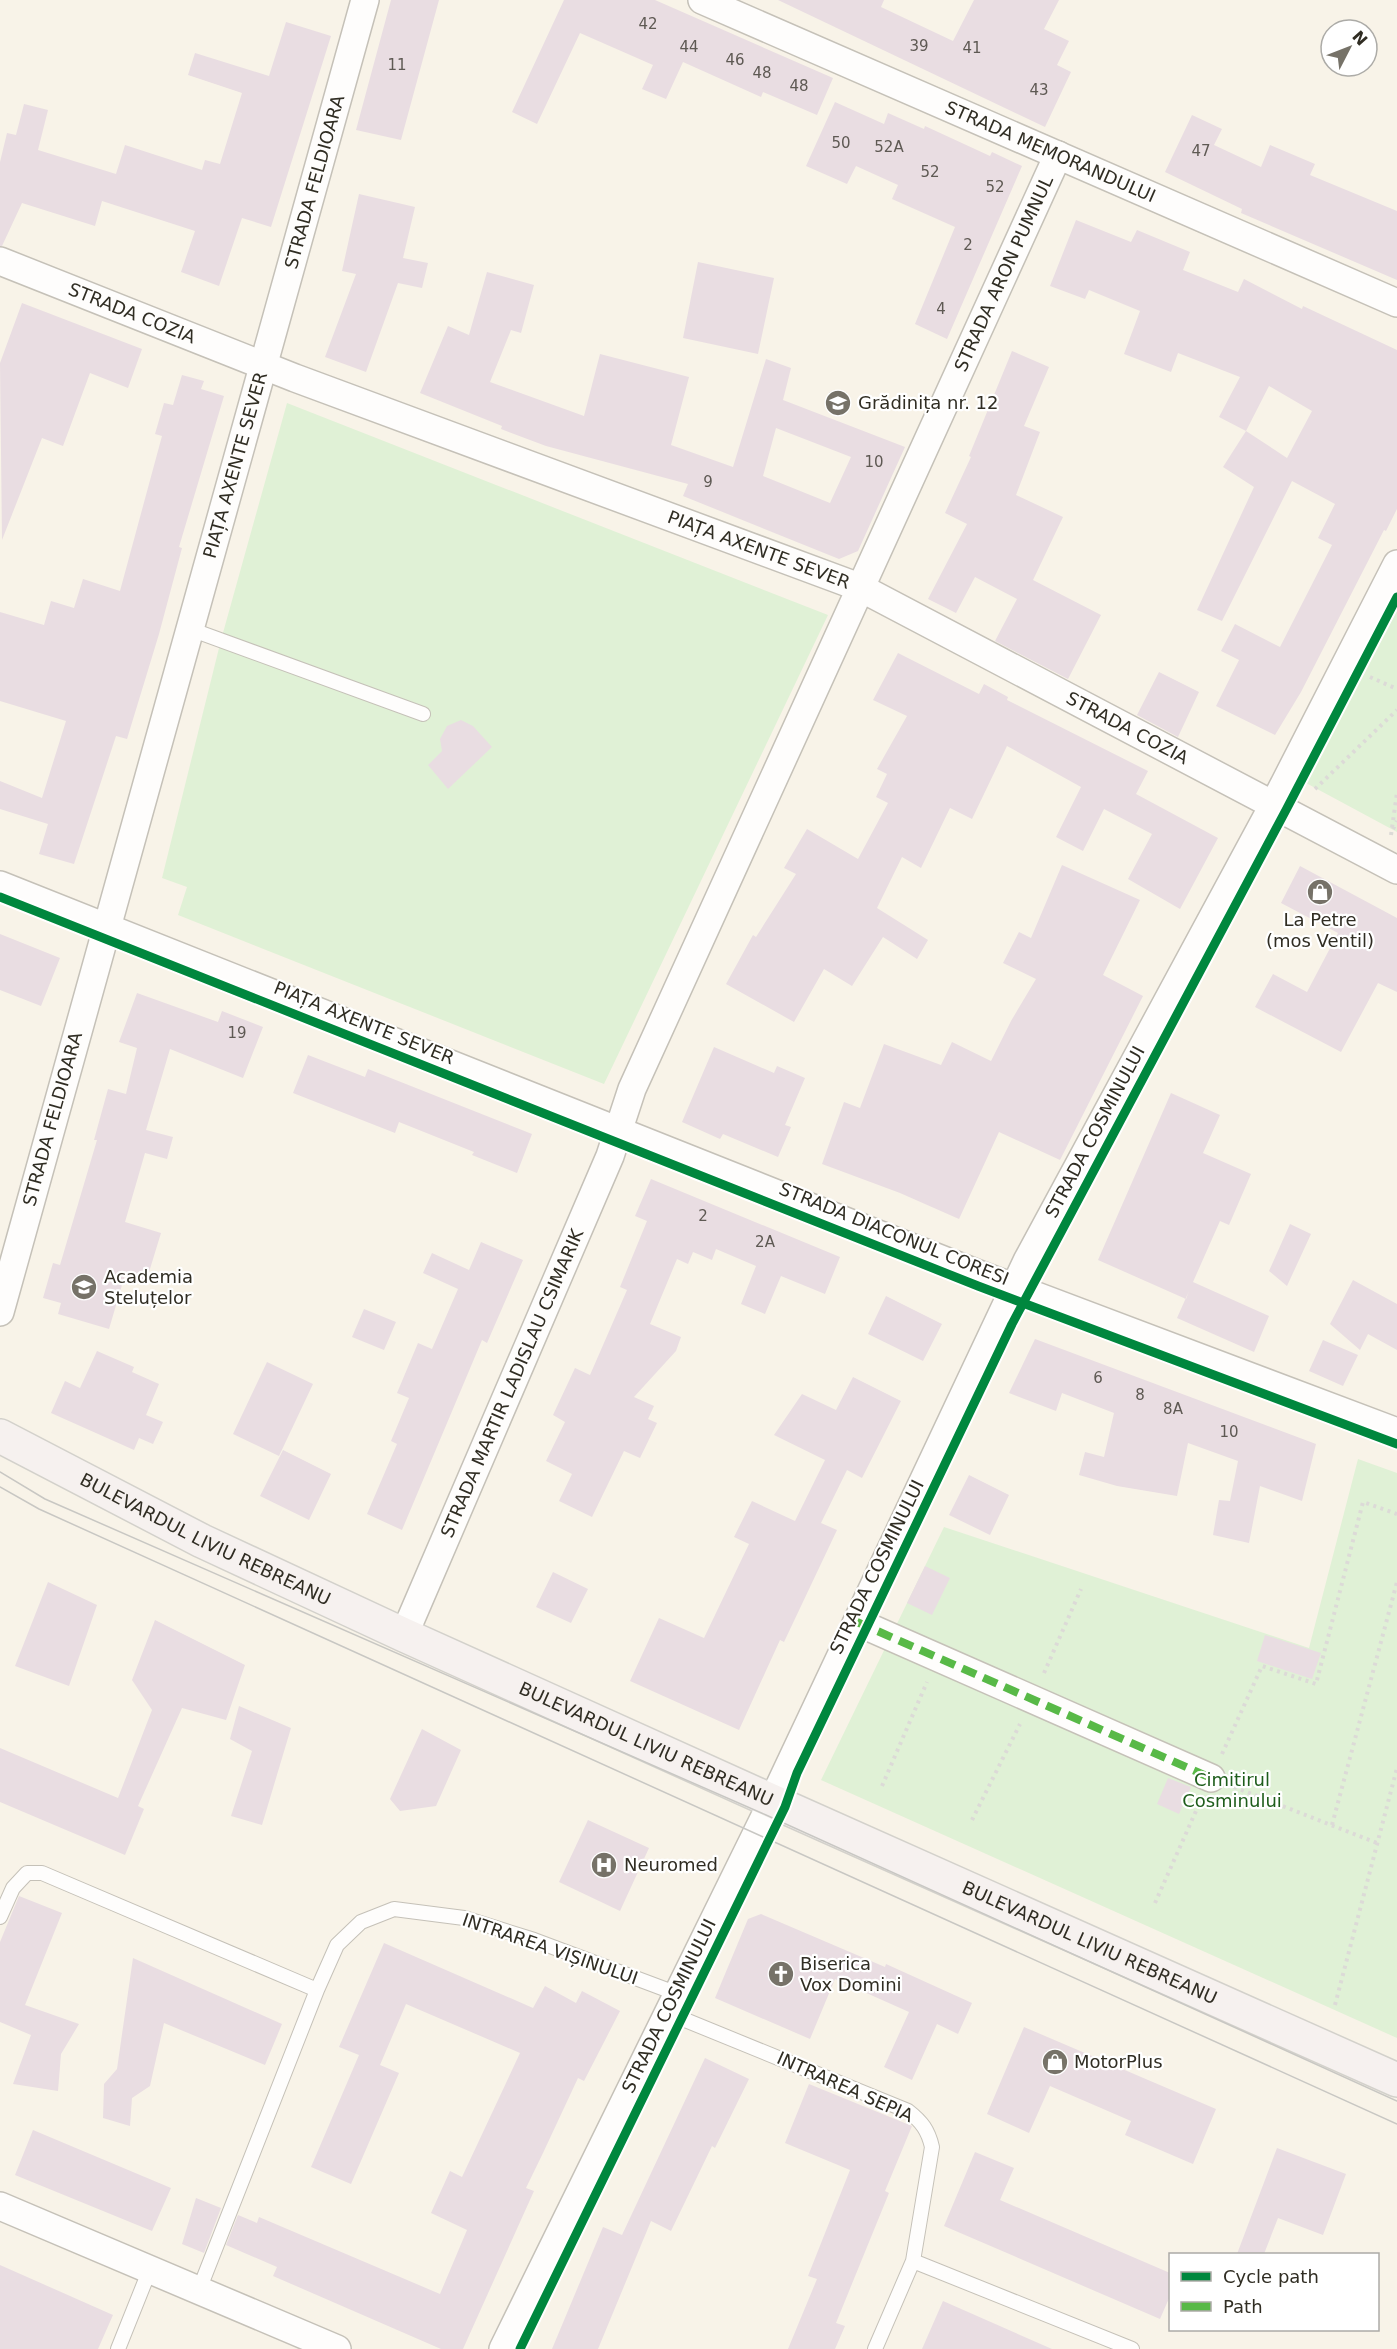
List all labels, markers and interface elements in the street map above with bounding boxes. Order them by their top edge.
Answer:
house number: 42 [638,15,658,33]
north arrow [1319,18,1379,78]
text: N [1348,27,1371,50]
house number: 39 [909,37,929,55]
house number: 44 [679,38,699,56]
house number: 41 [962,39,982,57]
house number: 46 [725,51,745,69]
house number: 11 [387,56,407,74]
house number: 48 [752,64,772,82]
house number: 48 [789,77,809,95]
house number: 43 [1029,81,1049,99]
street label: STRADA FELDIOARA [280,92,349,271]
street label: STRADA MEMORANDULUI [942,96,1159,206]
house number: 50 [831,134,851,152]
house number: 52A [874,138,904,156]
house number: 47 [1191,142,1211,160]
house number: 52 [920,163,940,181]
street label: STRADA ARON PUMNUL [950,172,1057,375]
house number: 52 [985,178,1005,196]
house number: 2 [963,236,973,254]
street label: STRADA COZIA [66,278,199,348]
house number: 4 [936,300,946,318]
street label: PIAȚA AXENTE SEVER [199,369,271,561]
school or university icon: Grădinița nr. 12 [823,388,853,418]
place label: Grădinița nr. 12 [858,392,999,413]
house number: 10 [864,453,884,471]
house number: 9 [703,473,713,491]
street label: PIAȚA AXENTE SEVER [665,506,853,593]
street label: STRADA COZIA [1063,687,1193,769]
shop icon: La Petre (mos Ventil) [1305,877,1335,907]
place label: La Petre (mos Ventil) [1266,909,1374,951]
street label: PIAȚA AXENTE SEVER [271,977,457,1068]
house number: 19 [227,1024,247,1042]
street label: STRADA FELDIOARA [18,1029,86,1208]
street label: STRADA COSMINULUI [1040,1042,1149,1221]
street label: STRADA DIACONUL CORESI [776,1178,1012,1289]
house number: 2 [698,1207,708,1225]
street label: STRADA MARTIR LADISLAU CSIMARIK [436,1225,588,1541]
house number: 2A [755,1233,776,1251]
place label: Academia Steluțelor [104,1266,193,1308]
school or university icon: Academia Steluțelor [69,1272,99,1302]
house number: 6 [1093,1369,1103,1387]
house number: 8 [1135,1386,1145,1404]
house number: 8A [1163,1400,1184,1418]
house number: 10 [1219,1423,1239,1441]
street label: BULEVARDUL LIVIU REBREANU [77,1468,334,1609]
street label: STRADA COSMINULUI [825,1476,928,1657]
street label: BULEVARDUL LIVIU REBREANU [516,1677,777,1810]
park label: Cimitirul Cosminului [1182,1769,1282,1811]
hospital icon: Neuromed [589,1850,619,1880]
place label: Neuromed [624,1854,718,1875]
street label: BULEVARDUL LIVIU REBREANU [959,1876,1220,2008]
street label: INTRAREA VIȘINULUI [460,1909,641,1988]
street label: STRADA COSMINULUI [617,1915,720,2096]
place label: Biserica Vox Domini [800,1953,902,1995]
church icon: Biserica Vox Domini [766,1959,796,1989]
street label: INTRAREA SEPIA [774,2047,917,2126]
shop icon: MotorPlus [1040,2047,1070,2077]
place label: MotorPlus [1074,2051,1163,2072]
legend [1169,2253,1379,2331]
text: Cycle path [1223,2266,1319,2287]
text: Path [1223,2296,1263,2317]

